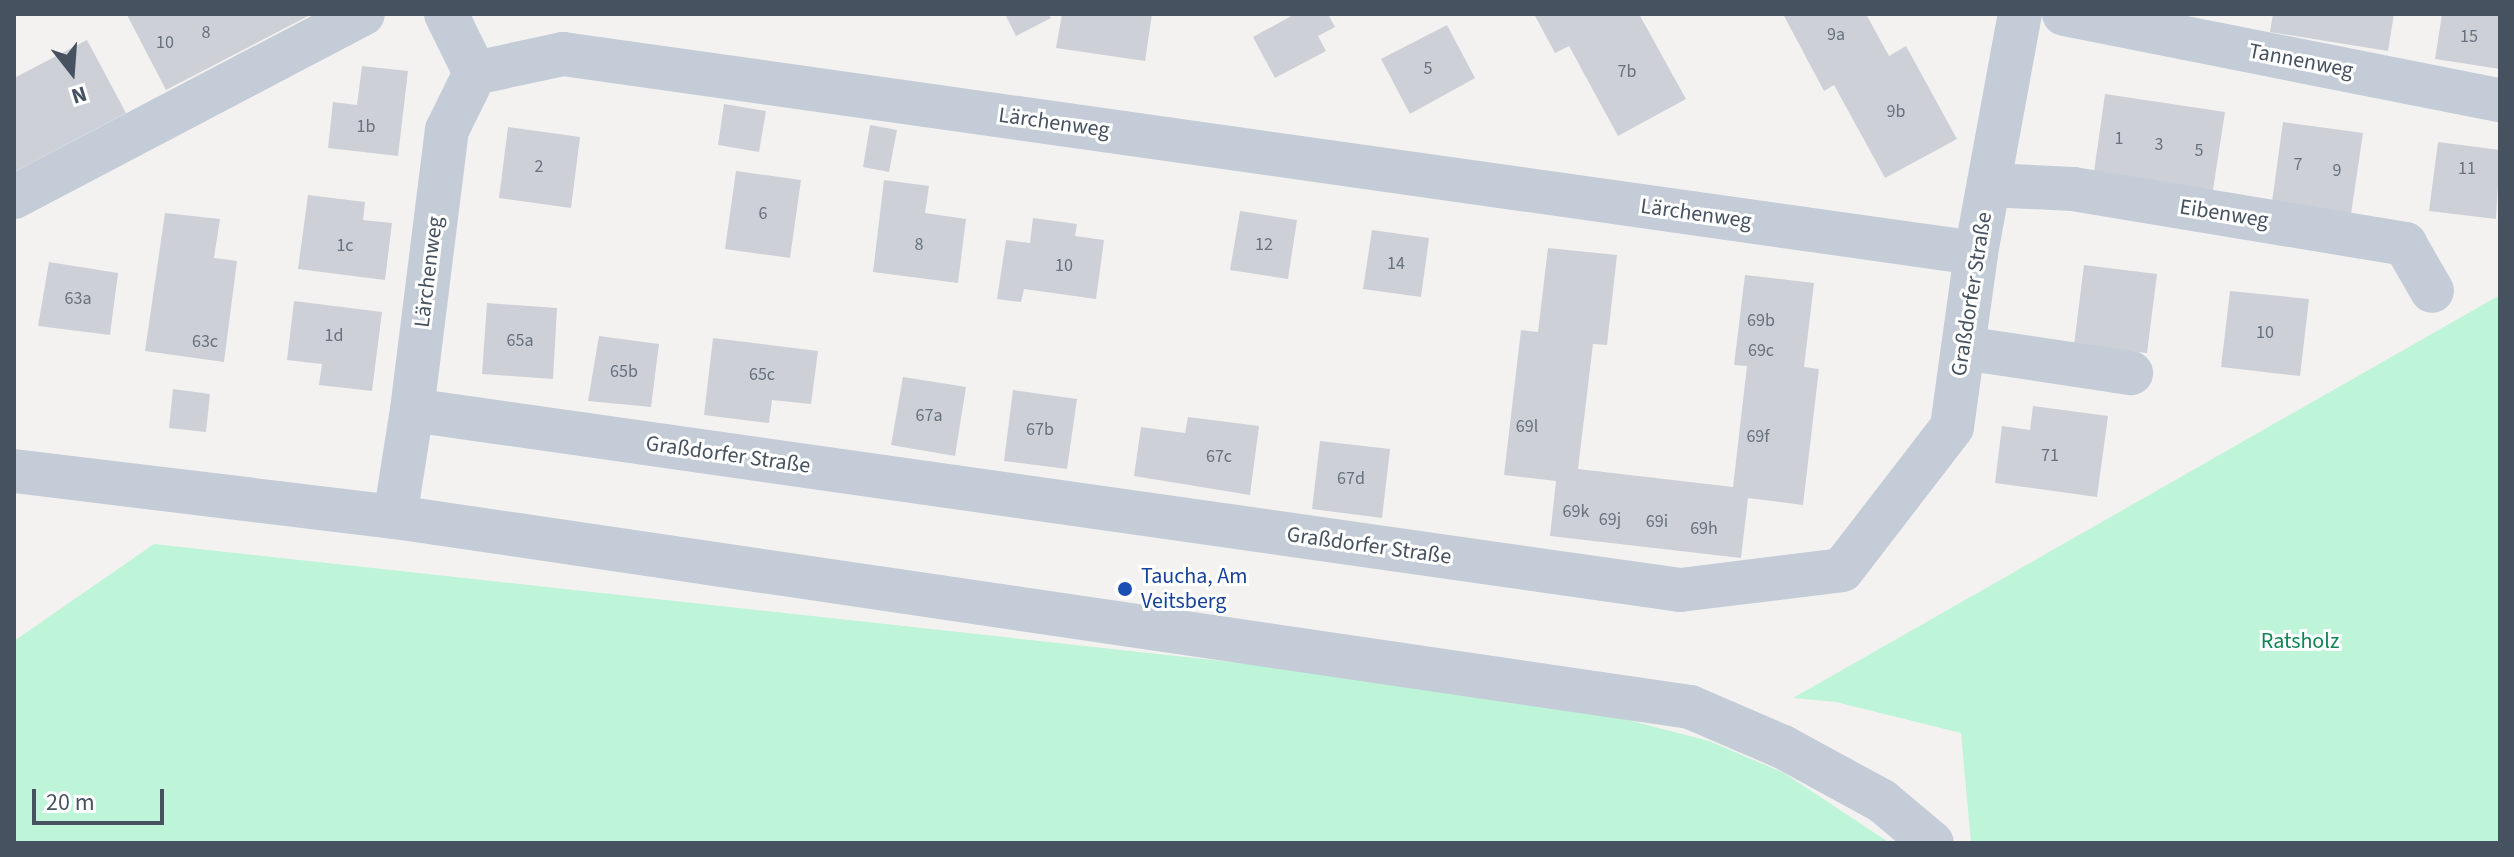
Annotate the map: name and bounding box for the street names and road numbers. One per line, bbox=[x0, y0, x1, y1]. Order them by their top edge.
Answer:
street label: Tannenweg bbox=[2247, 38, 2355, 84]
street label: Lärchenweg bbox=[997, 102, 1111, 144]
street label: Lärchenweg bbox=[1639, 193, 1753, 235]
street label: Eibenweg bbox=[2178, 194, 2270, 234]
street label: Graßdorfer Straße bbox=[1946, 210, 1998, 378]
street label: Lärchenweg bbox=[409, 215, 449, 329]
street label: Graßdorfer Straße bbox=[644, 430, 812, 480]
street label: Graßdorfer Straße bbox=[1285, 521, 1453, 571]

